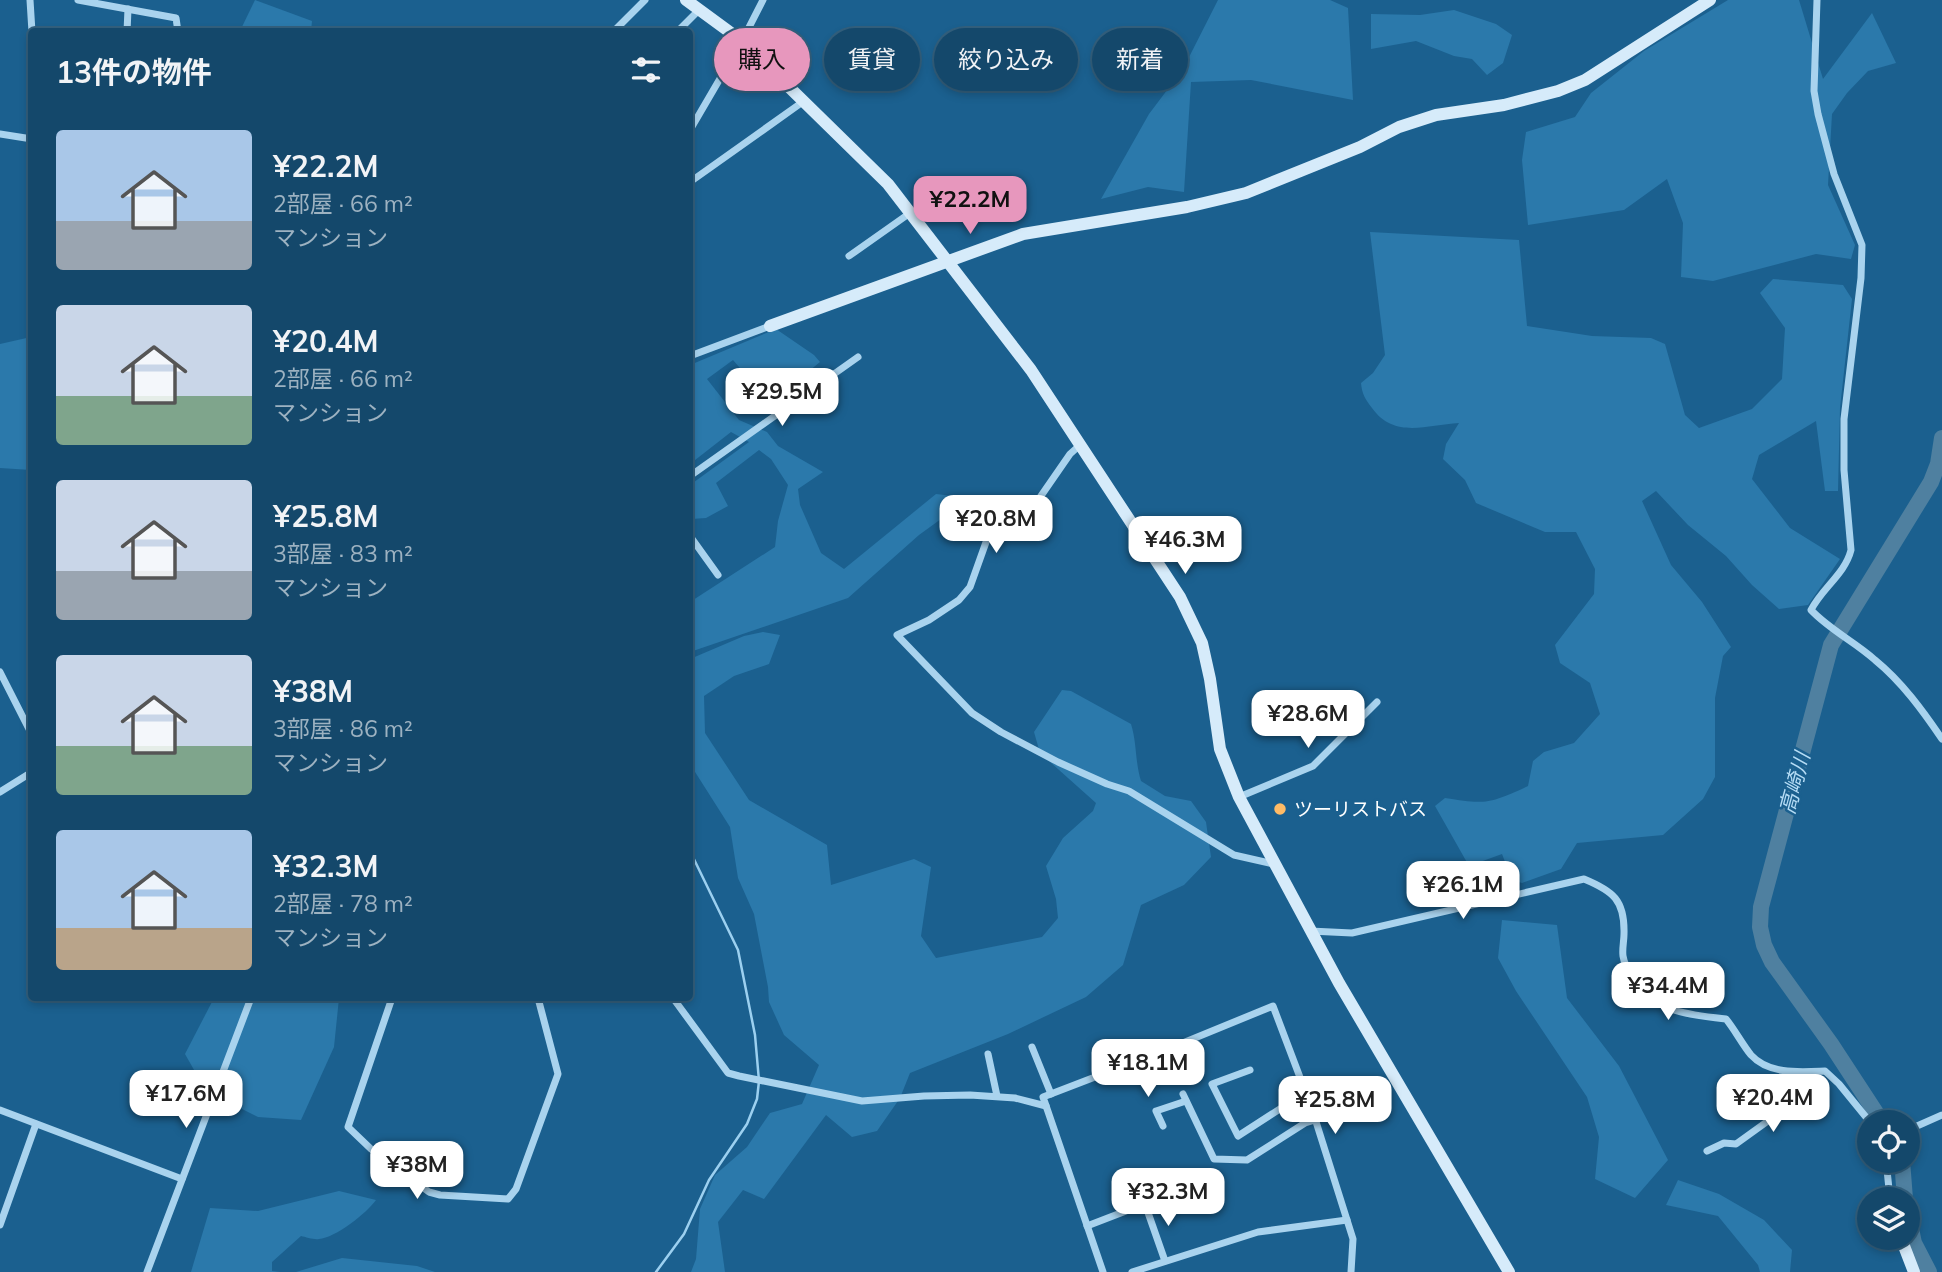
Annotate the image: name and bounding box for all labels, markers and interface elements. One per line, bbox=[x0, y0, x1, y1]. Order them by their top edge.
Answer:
chip: 購入 bbox=[714, 28, 810, 91]
chip: 賃貸 bbox=[824, 28, 920, 91]
chip: 絞り込み bbox=[934, 28, 1078, 91]
chip: 新着 bbox=[1092, 28, 1188, 91]
icon: filters bbox=[627, 51, 665, 89]
text: 13件の物件 bbox=[56, 53, 212, 91]
text: ¥22.2M bbox=[273, 147, 379, 185]
icon: home bbox=[112, 158, 196, 242]
pin: ¥22.2M bbox=[913, 176, 1027, 236]
text: ¥22.2M bbox=[930, 184, 1010, 213]
text: 2部屋 · 66 m² bbox=[273, 189, 413, 218]
text: マンション bbox=[273, 223, 388, 252]
text: ¥20.4M bbox=[273, 322, 379, 360]
icon: home bbox=[112, 333, 196, 417]
text: 2部屋 · 66 m² bbox=[273, 364, 413, 393]
pin: ¥29.5M bbox=[725, 368, 839, 428]
text: ¥29.5M bbox=[742, 376, 822, 405]
text: マンション bbox=[273, 398, 388, 427]
pin: ¥20.8M bbox=[939, 496, 1053, 555]
text: ¥25.8M bbox=[273, 497, 379, 535]
text: ¥20.8M bbox=[956, 503, 1036, 532]
icon: home bbox=[112, 508, 196, 592]
pin: ¥46.3M bbox=[1128, 516, 1242, 576]
text: ¥46.3M bbox=[1145, 524, 1225, 553]
text: 3部屋 · 83 m² bbox=[273, 539, 413, 568]
text: マンション bbox=[273, 573, 388, 602]
text: ¥38M bbox=[273, 672, 353, 710]
icon: home bbox=[112, 683, 196, 767]
pin: ¥28.6M bbox=[1251, 690, 1365, 750]
text: ¥28.6M bbox=[1268, 698, 1348, 727]
text: 3部屋 · 86 m² bbox=[273, 714, 413, 743]
water label: 高崎川 bbox=[1773, 747, 1815, 817]
text: マンション bbox=[273, 748, 388, 777]
place label: ツーリストバス bbox=[1294, 797, 1427, 821]
marker: ツーリストバス bbox=[1272, 801, 1288, 817]
text: ¥32.3M bbox=[273, 847, 379, 885]
icon: home bbox=[112, 858, 196, 942]
pin: ¥26.1M bbox=[1406, 862, 1520, 921]
text: ¥26.1M bbox=[1423, 869, 1503, 898]
text: 2部屋 · 78 m² bbox=[273, 889, 413, 918]
text: マンション bbox=[273, 923, 388, 952]
pin: ¥34.4M bbox=[1611, 962, 1725, 1022]
text: ¥34.4M bbox=[1628, 970, 1708, 999]
pin: ¥18.1M bbox=[1091, 1040, 1205, 1099]
text: ¥18.1M bbox=[1108, 1047, 1188, 1076]
pin: ¥17.6M bbox=[129, 1070, 243, 1130]
pin: ¥20.4M bbox=[1716, 1074, 1830, 1134]
pin: ¥25.8M bbox=[1278, 1076, 1392, 1136]
text: ¥17.6M bbox=[146, 1078, 226, 1107]
text: ¥20.4M bbox=[1733, 1082, 1813, 1111]
text: ¥25.8M bbox=[1295, 1084, 1375, 1113]
map controls bbox=[1857, 1110, 1920, 1250]
button: locate bbox=[1857, 1110, 1920, 1173]
pin: ¥38M bbox=[376, 1142, 458, 1201]
text: ¥38M bbox=[386, 1149, 448, 1178]
pin: ¥32.3M bbox=[1111, 1168, 1225, 1228]
text: ¥32.3M bbox=[1128, 1176, 1208, 1205]
button: layers bbox=[1857, 1187, 1920, 1250]

